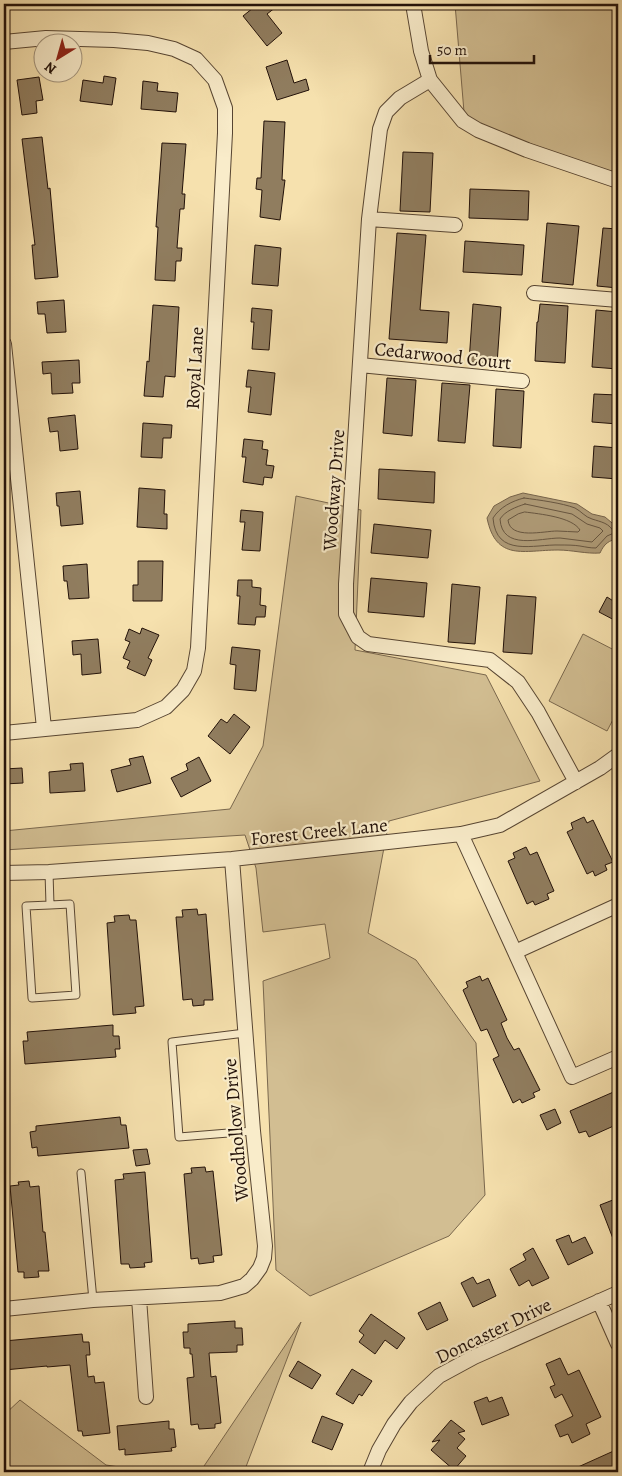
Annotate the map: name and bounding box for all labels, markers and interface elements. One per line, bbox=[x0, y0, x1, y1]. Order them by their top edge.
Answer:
north arrow bbox=[32, 32, 82, 82]
scale bar bbox=[430, 32, 533, 64]
text: 50 m bbox=[437, 40, 467, 60]
text: N bbox=[41, 57, 60, 79]
street label: Royal Lane bbox=[180, 326, 210, 410]
street label: Cedarwood Court bbox=[373, 336, 513, 376]
street label: Woodway Drive bbox=[317, 428, 351, 553]
street label: Forest Creek Lane bbox=[249, 812, 389, 852]
street label: Woodhollow Drive bbox=[217, 1057, 255, 1203]
street label: Doncaster Drive bbox=[431, 1292, 556, 1370]

